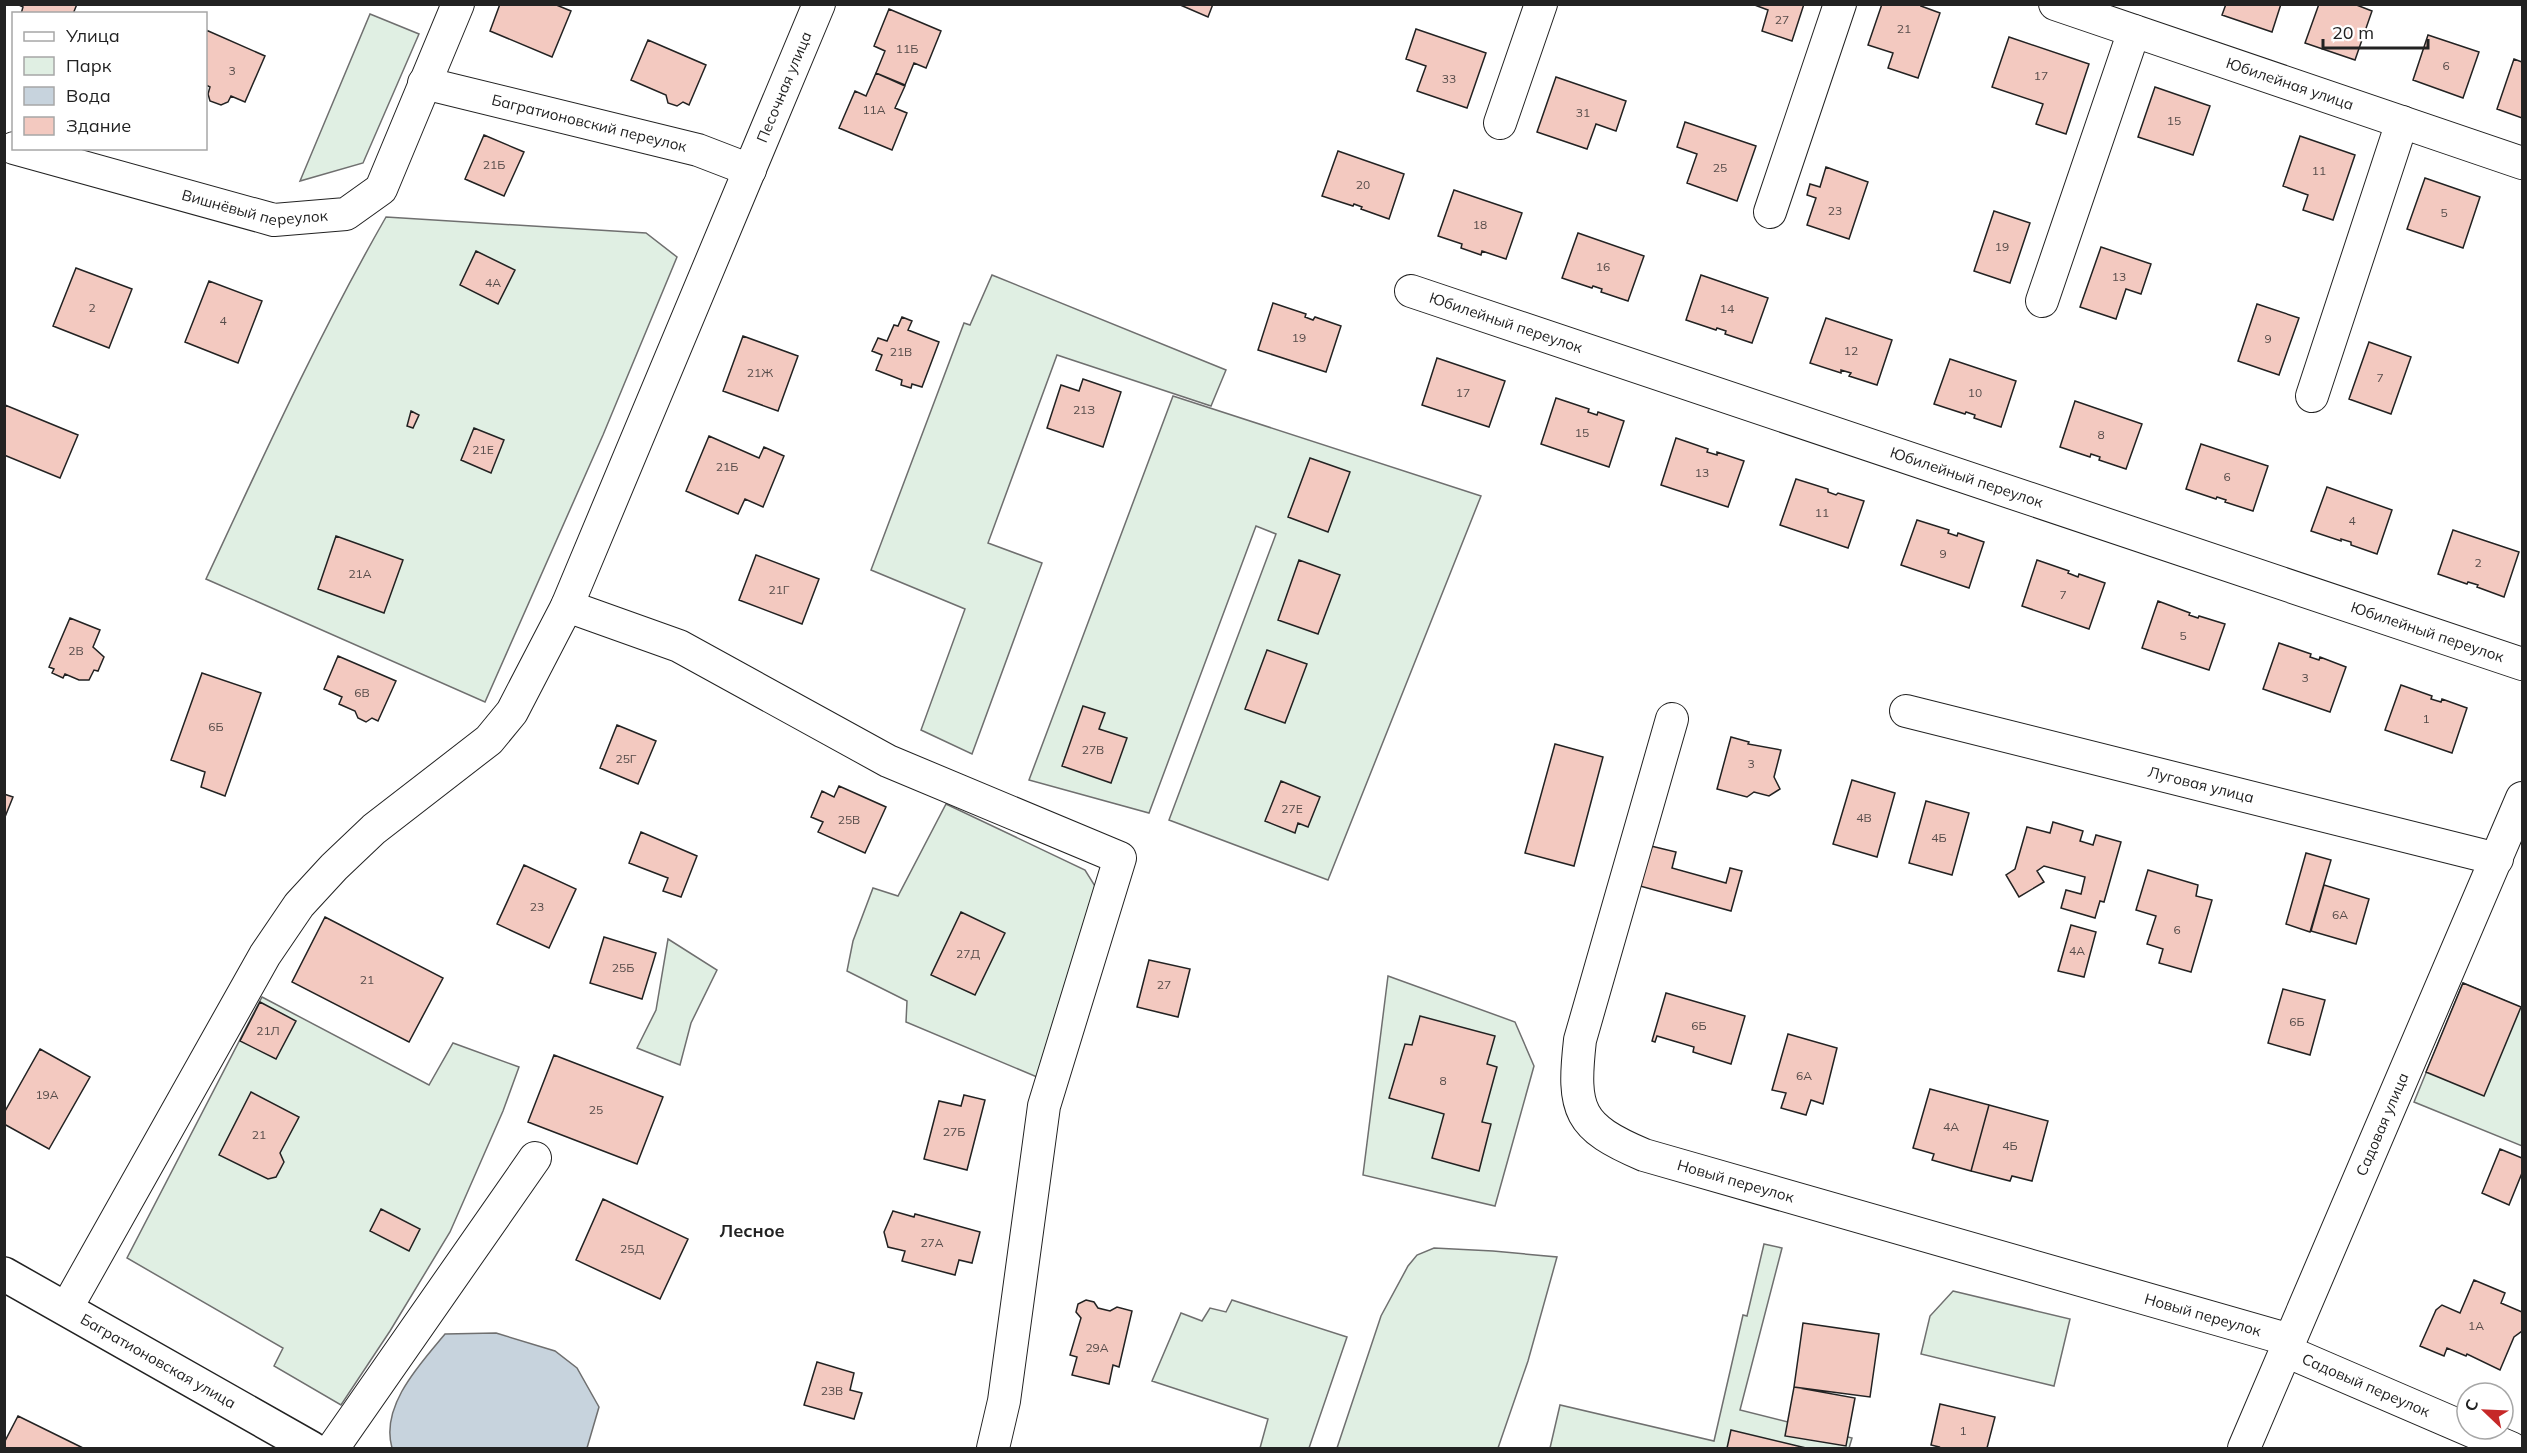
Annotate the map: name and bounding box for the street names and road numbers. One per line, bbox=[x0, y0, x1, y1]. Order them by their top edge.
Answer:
street label: Песочная улица bbox=[752, 29, 815, 145]
street label: Юбилейная улица bbox=[2224, 53, 2356, 114]
street label: Багратионовский переулок bbox=[490, 90, 690, 156]
street label: Вишнёвый переулок bbox=[180, 185, 329, 229]
street label: Юбилейный переулок bbox=[1427, 288, 1586, 357]
street label: Юбилейный переулок bbox=[1888, 443, 2047, 512]
street label: Юбилейный переулок bbox=[2348, 597, 2507, 667]
street label: Луговая улица bbox=[2146, 762, 2256, 807]
street label: Садовая улица bbox=[2351, 1070, 2412, 1179]
street label: Новый переулок bbox=[1675, 1155, 1797, 1207]
street label: Новый переулок bbox=[2142, 1289, 2264, 1341]
street label: Багратионовская улица bbox=[77, 1309, 239, 1412]
street label: Садовый переулок bbox=[2299, 1349, 2434, 1421]

